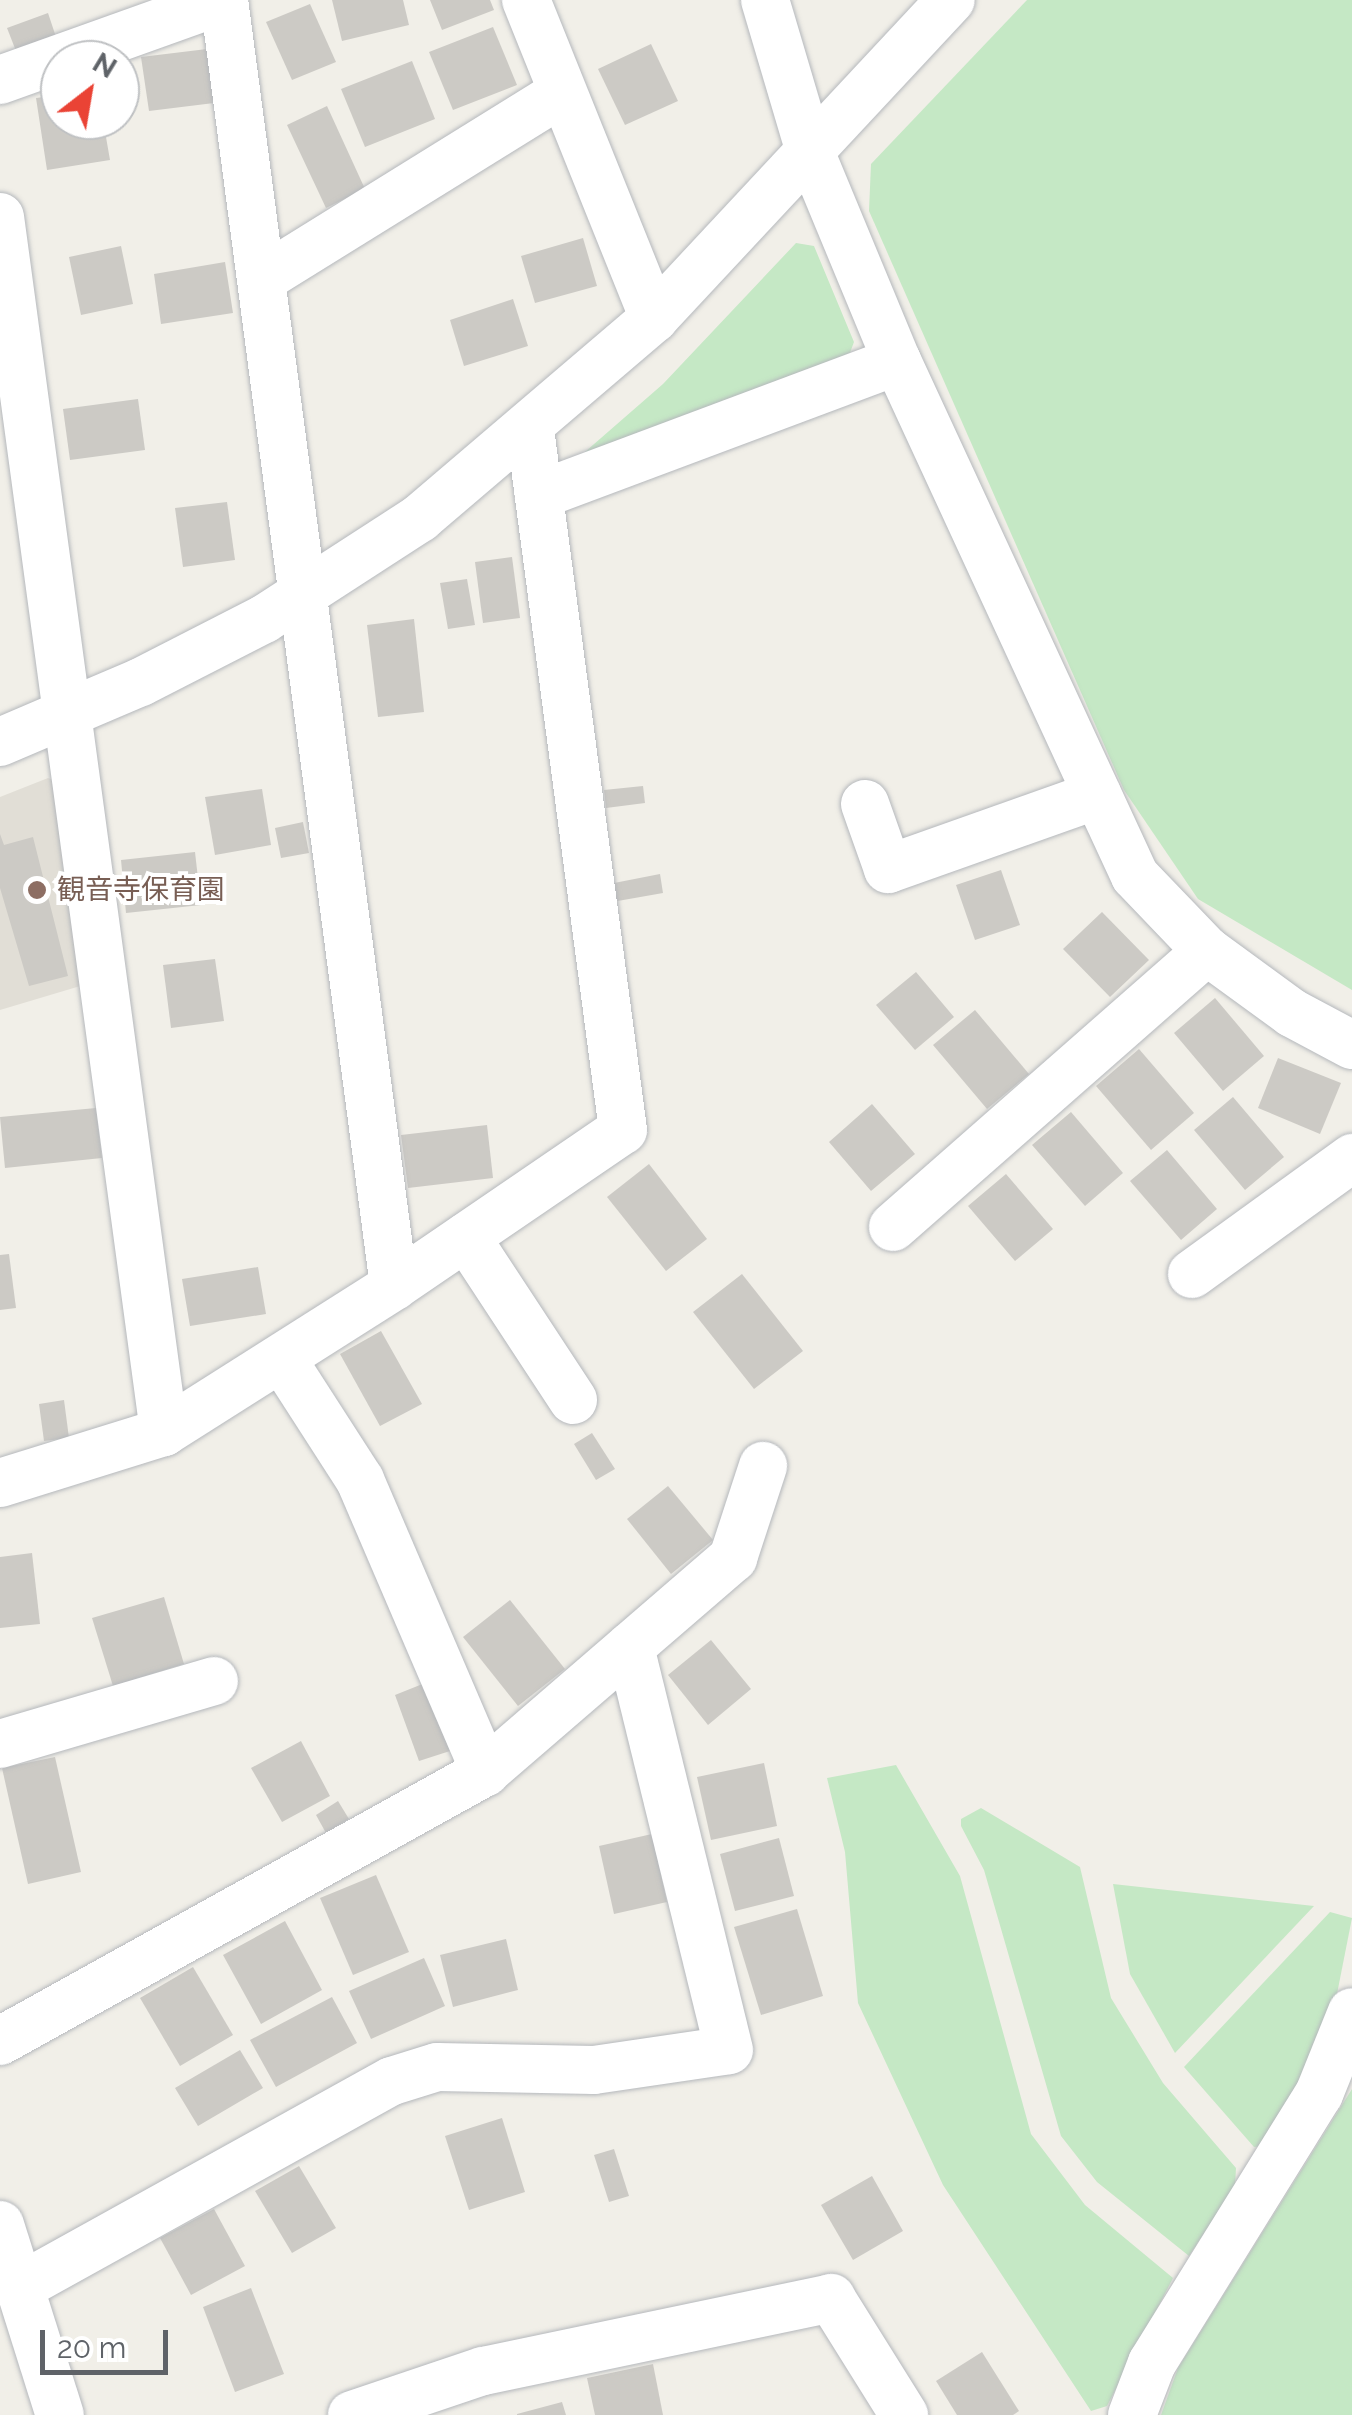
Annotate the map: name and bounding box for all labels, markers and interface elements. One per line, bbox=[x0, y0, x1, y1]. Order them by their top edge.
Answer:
north arrow bbox=[40, 40, 140, 140]
text: N bbox=[87, 46, 122, 85]
place label: 観音寺保育園 bbox=[57, 873, 225, 907]
marker: 観音寺保育園 bbox=[26, 879, 48, 901]
scale bar bbox=[45, 2310, 172, 2372]
text: 20 m bbox=[57, 2330, 126, 2365]

